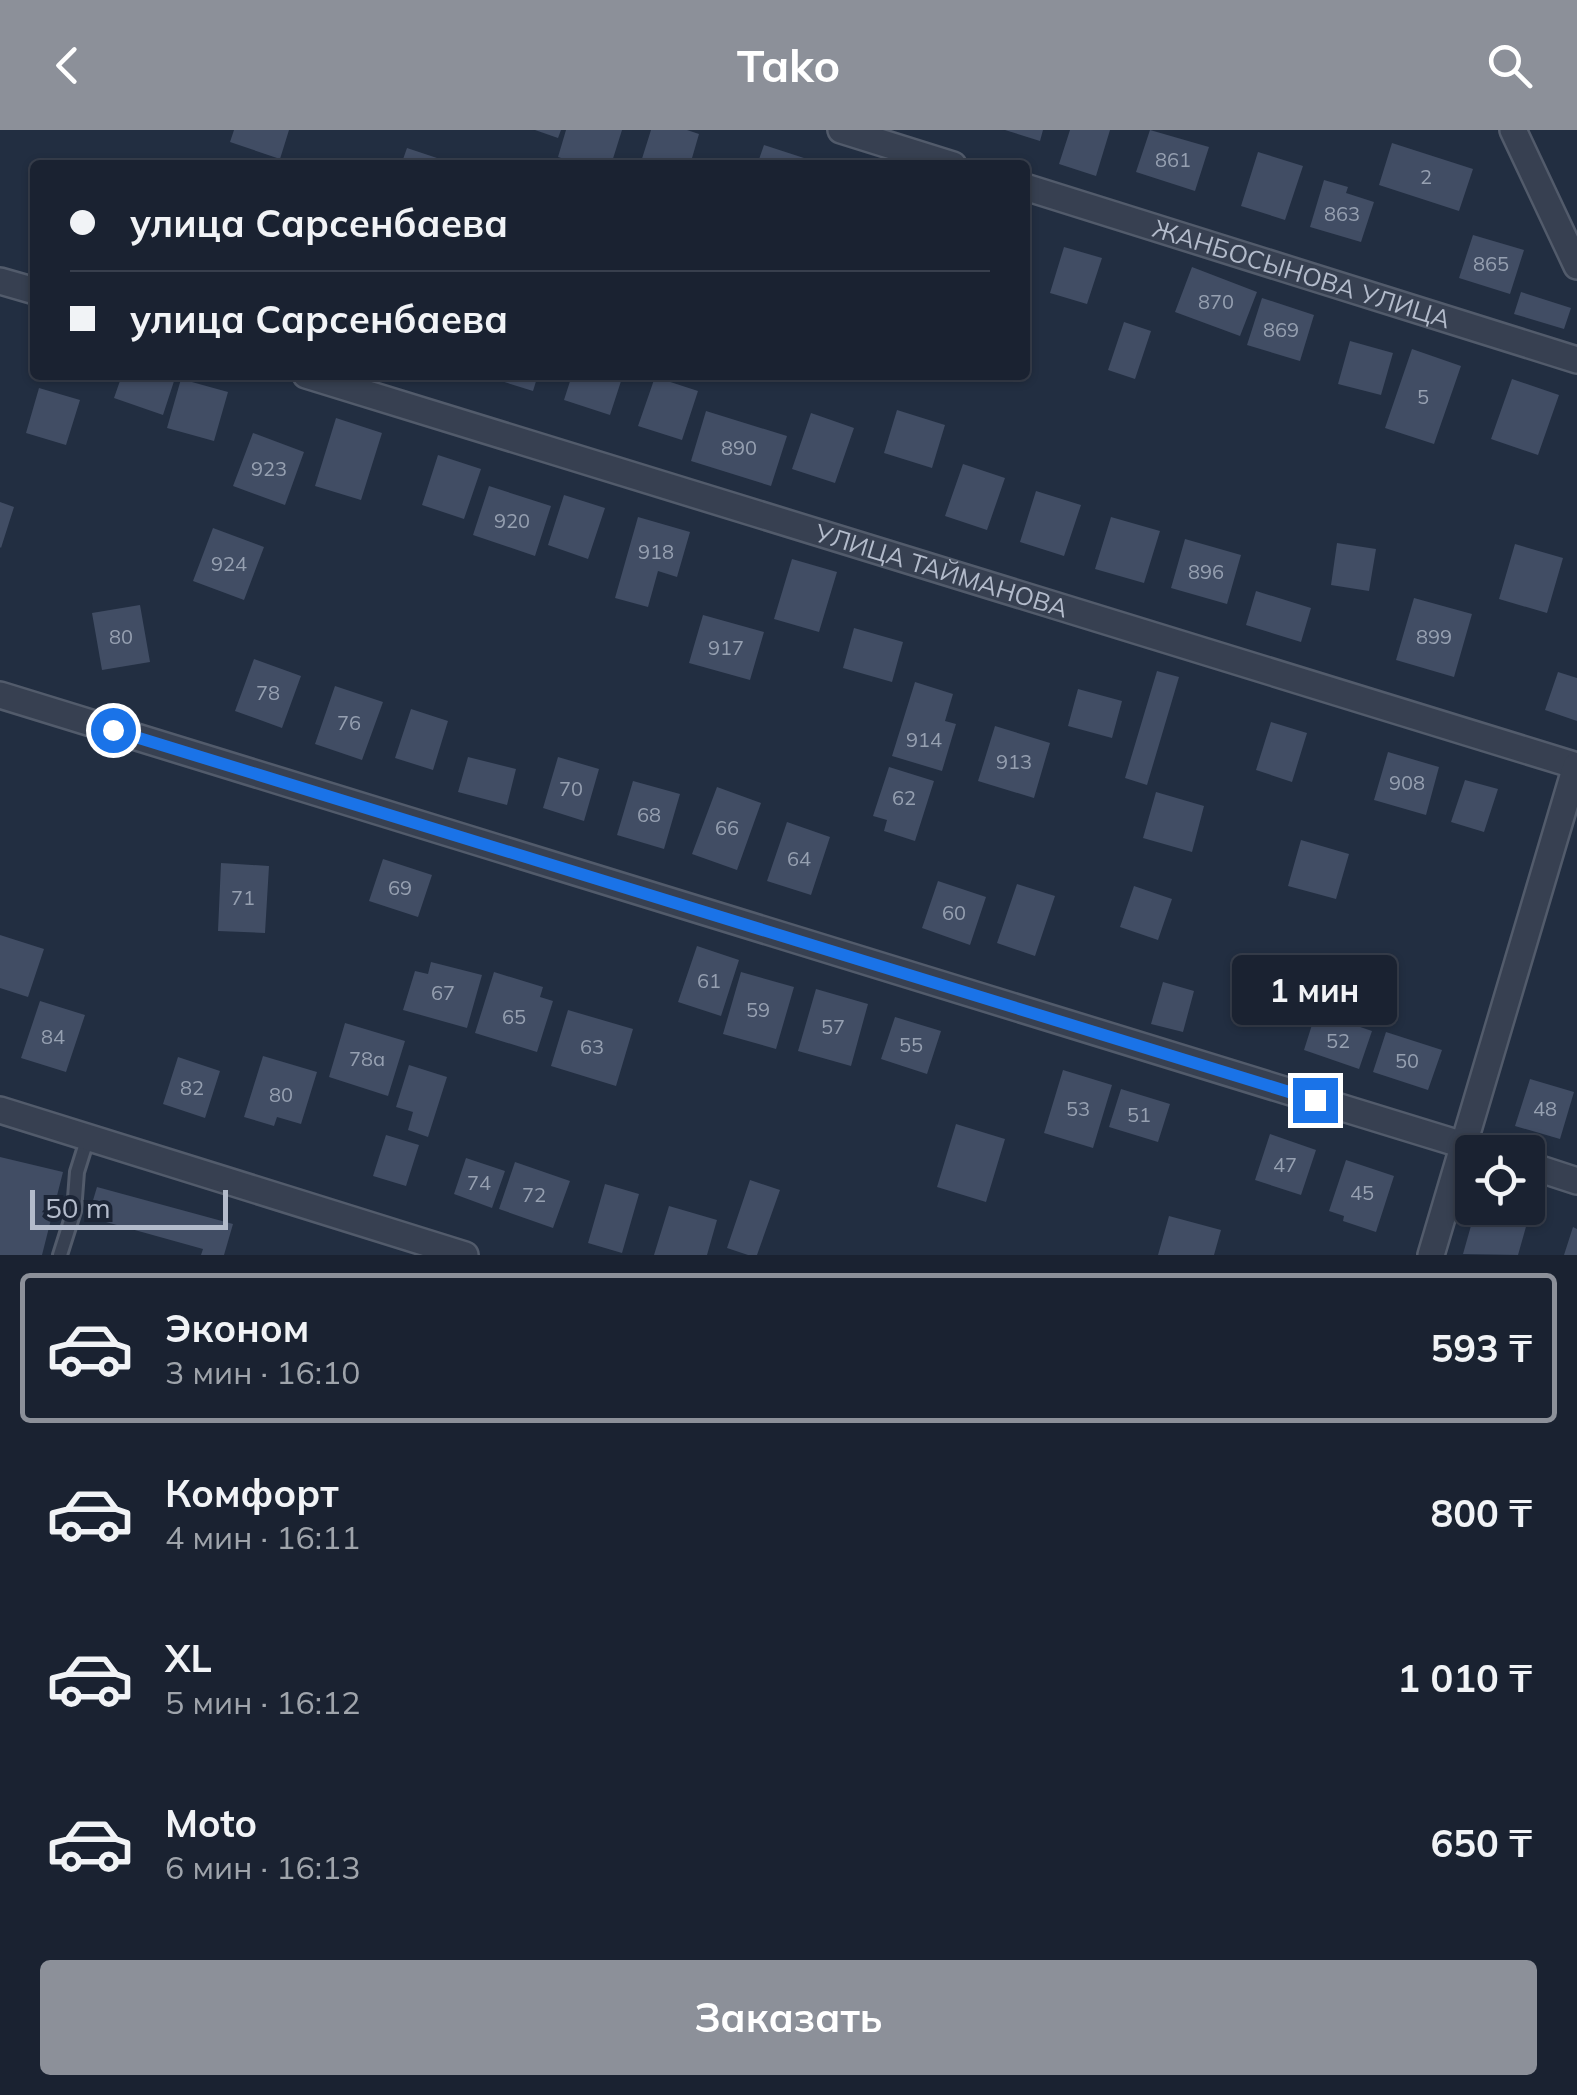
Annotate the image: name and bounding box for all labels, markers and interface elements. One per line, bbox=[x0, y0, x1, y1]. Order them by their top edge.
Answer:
text: Tako bbox=[737, 37, 840, 93]
icon: back bbox=[40, 38, 95, 93]
icon: search bbox=[1482, 38, 1537, 93]
house number: 861 bbox=[1155, 147, 1191, 172]
house number: 2 bbox=[1420, 164, 1432, 189]
text: улица Сарсенбаева bbox=[130, 199, 508, 247]
house number: 863 bbox=[1324, 201, 1360, 226]
street label: ЖАНБОСЫНОВА УЛИЦА bbox=[1149, 212, 1455, 334]
house number: 865 bbox=[1473, 251, 1509, 276]
house number: 870 bbox=[1198, 289, 1234, 314]
text: улица Сарсенбаева bbox=[130, 295, 508, 343]
house number: 869 bbox=[1263, 317, 1299, 342]
house number: 5 bbox=[1417, 384, 1429, 409]
house number: 890 bbox=[721, 435, 757, 460]
house number: 923 bbox=[251, 456, 287, 481]
house number: 920 bbox=[494, 508, 530, 533]
street label: УЛИЦА ТАЙМАНОВА bbox=[811, 516, 1072, 624]
house number: 918 bbox=[638, 539, 674, 564]
house number: 924 bbox=[211, 551, 247, 576]
house number: 896 bbox=[1188, 559, 1224, 584]
house number: 80 bbox=[109, 624, 133, 649]
house number: 899 bbox=[1416, 624, 1452, 649]
house number: 917 bbox=[708, 635, 744, 660]
house number: 78 bbox=[256, 680, 280, 705]
route start bbox=[91, 708, 136, 753]
house number: 76 bbox=[337, 710, 361, 735]
house number: 914 bbox=[906, 727, 942, 752]
house number: 913 bbox=[996, 749, 1032, 774]
house number: 908 bbox=[1389, 770, 1425, 795]
house number: 70 bbox=[559, 776, 583, 801]
house number: 62 bbox=[892, 785, 916, 810]
house number: 68 bbox=[637, 802, 661, 827]
house number: 66 bbox=[715, 815, 739, 840]
house number: 64 bbox=[787, 846, 811, 871]
house number: 69 bbox=[388, 875, 412, 900]
house number: 71 bbox=[231, 885, 255, 910]
house number: 60 bbox=[942, 900, 966, 925]
callout: 1 мин bbox=[1232, 955, 1398, 1025]
house number: 61 bbox=[697, 968, 721, 993]
text: 1 мин bbox=[1270, 970, 1359, 1010]
house number: 67 bbox=[431, 980, 455, 1005]
house number: 59 bbox=[746, 997, 770, 1022]
house number: 65 bbox=[502, 1004, 526, 1029]
house number: 57 bbox=[821, 1014, 845, 1039]
house number: 84 bbox=[41, 1024, 65, 1049]
house number: 52 bbox=[1326, 1028, 1350, 1053]
house number: 55 bbox=[899, 1032, 923, 1057]
house number: 63 bbox=[580, 1034, 604, 1059]
house number: 78а bbox=[349, 1046, 385, 1071]
house number: 50 bbox=[1395, 1048, 1419, 1073]
house number: 82 bbox=[180, 1075, 204, 1100]
route end bbox=[1293, 1078, 1338, 1123]
house number: 80 bbox=[269, 1082, 293, 1107]
house number: 53 bbox=[1066, 1096, 1090, 1121]
house number: 48 bbox=[1533, 1096, 1557, 1121]
house number: 51 bbox=[1127, 1102, 1151, 1127]
map controls bbox=[1455, 1135, 1545, 1225]
button: locate bbox=[1455, 1135, 1545, 1225]
house number: 47 bbox=[1273, 1152, 1297, 1177]
house number: 74 bbox=[467, 1170, 491, 1195]
house number: 45 bbox=[1350, 1180, 1374, 1205]
house number: 72 bbox=[522, 1182, 546, 1207]
scale bar bbox=[30, 1185, 228, 1230]
text: 50 m bbox=[45, 1190, 111, 1225]
icon: car bbox=[45, 1303, 135, 1393]
text: Эконом bbox=[165, 1304, 309, 1352]
text: 593 ₸ bbox=[1430, 1324, 1532, 1372]
text: 3 мин · 16:10 bbox=[165, 1352, 360, 1392]
icon: car bbox=[45, 1468, 135, 1558]
text: Комфорт bbox=[165, 1469, 339, 1517]
text: 800 ₸ bbox=[1430, 1489, 1532, 1537]
text: 4 мин · 16:11 bbox=[165, 1517, 360, 1557]
icon: car bbox=[45, 1633, 135, 1723]
text: XL bbox=[165, 1634, 212, 1682]
text: 1 010 ₸ bbox=[1397, 1654, 1532, 1702]
text: 5 мин · 16:12 bbox=[165, 1682, 360, 1722]
icon: car bbox=[45, 1798, 135, 1888]
text: Moto bbox=[165, 1799, 257, 1847]
text: 650 ₸ bbox=[1430, 1819, 1532, 1867]
text: 6 мин · 16:13 bbox=[165, 1847, 360, 1887]
button: Заказать bbox=[40, 1960, 1537, 2075]

